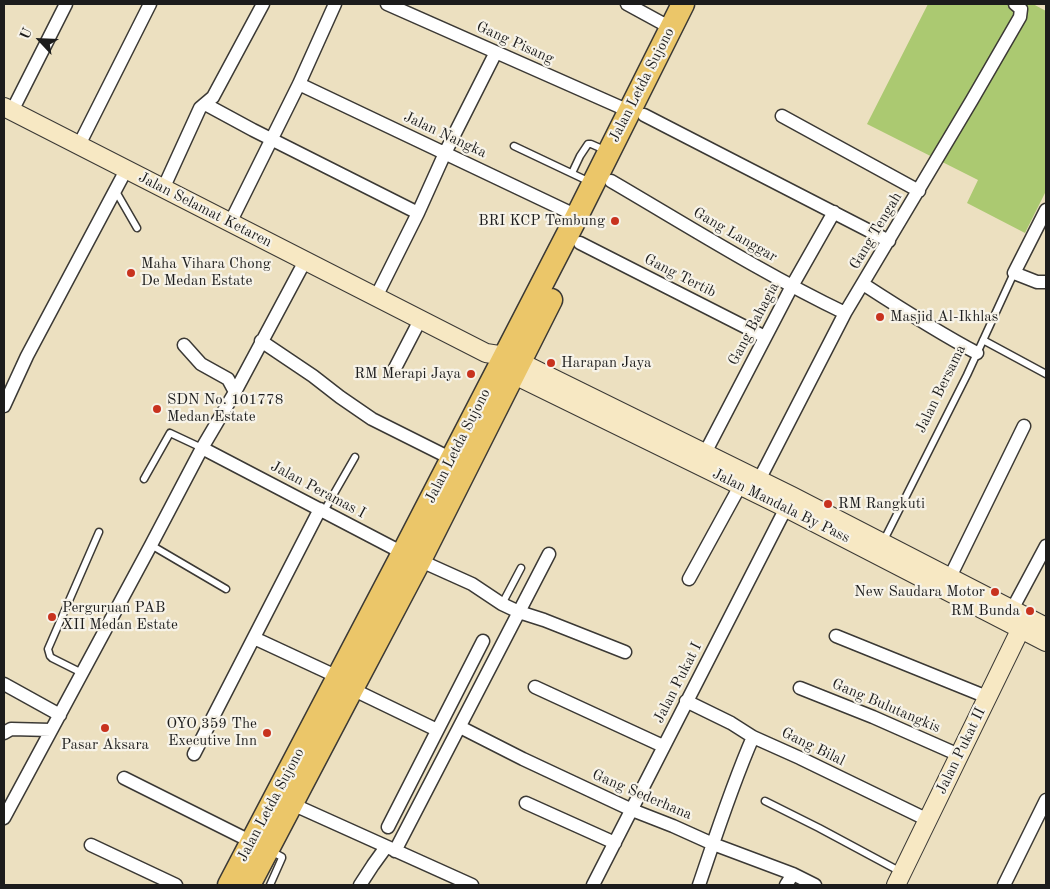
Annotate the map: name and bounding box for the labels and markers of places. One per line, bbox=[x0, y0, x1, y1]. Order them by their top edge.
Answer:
place label: BRI KCP Tembung bbox=[478, 212, 605, 230]
marker: BRI KCP Tembung bbox=[609, 215, 621, 227]
place label: Maha Vihara Chong De Medan Estate bbox=[141, 255, 271, 290]
marker: Maha Vihara Chong De Medan Estate bbox=[125, 267, 137, 279]
place label: Masjid Al-Ikhlas bbox=[890, 308, 998, 326]
marker: Masjid Al-Ikhlas bbox=[874, 311, 886, 323]
place label: Harapan Jaya bbox=[561, 354, 651, 372]
marker: Harapan Jaya bbox=[545, 357, 557, 369]
place label: RM Merapi Jaya bbox=[354, 365, 461, 383]
marker: RM Merapi Jaya bbox=[465, 368, 477, 380]
place label: SDN No. 101778 Medan Estate bbox=[167, 391, 283, 426]
marker: SDN No. 101778 Medan Estate bbox=[151, 403, 163, 415]
place label: RM Rangkuti bbox=[838, 495, 925, 513]
marker: RM Rangkuti bbox=[822, 498, 834, 510]
place label: New Saudara Motor bbox=[854, 583, 985, 601]
marker: New Saudara Motor bbox=[989, 586, 1001, 598]
place label: Perguruan PAB XII Medan Estate bbox=[62, 599, 178, 634]
place label: RM Bunda bbox=[951, 602, 1020, 620]
marker: RM Bunda bbox=[1024, 605, 1036, 617]
marker: Perguruan PAB XII Medan Estate bbox=[46, 611, 58, 623]
place label: OYO 359 The Executive Inn bbox=[166, 715, 257, 750]
marker: Pasar Aksara bbox=[99, 722, 111, 734]
marker: OYO 359 The Executive Inn bbox=[261, 727, 273, 739]
place label: Pasar Aksara bbox=[61, 736, 149, 754]

